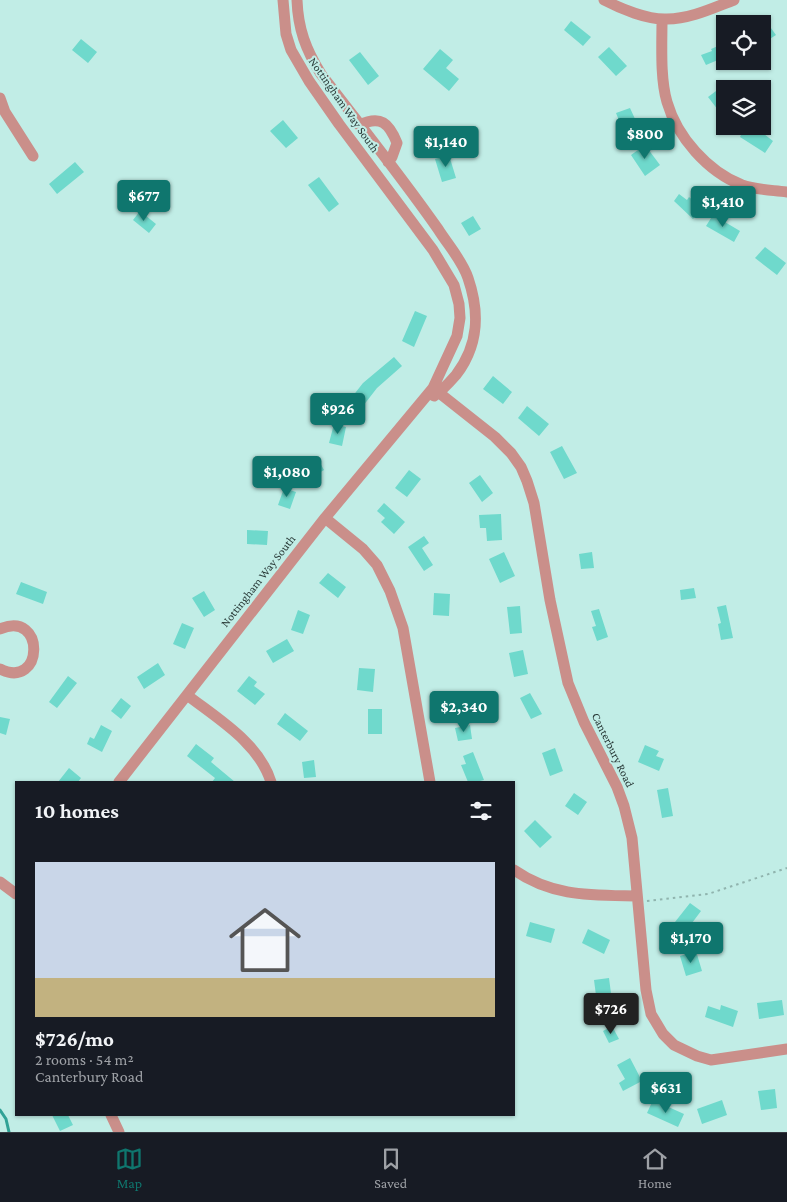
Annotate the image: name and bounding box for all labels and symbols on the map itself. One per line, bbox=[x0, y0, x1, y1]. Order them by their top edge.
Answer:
street label: Nottingham Way South bbox=[306, 55, 382, 156]
pin: $800 bbox=[615, 118, 675, 160]
pin: $1,140 bbox=[405, 126, 487, 168]
pin: $677 bbox=[114, 180, 174, 222]
pin: $1,410 bbox=[682, 186, 764, 228]
pin: $926 bbox=[308, 392, 368, 435]
pin: $1,080 bbox=[246, 456, 328, 498]
street label: Nottingham Way South bbox=[218, 532, 299, 630]
pin: $2,340 bbox=[423, 690, 505, 733]
street label: Canterbury Road bbox=[589, 710, 637, 790]
pin: $1,170 bbox=[650, 922, 732, 964]
pin: $726 bbox=[581, 992, 641, 1035]
pin: $631 bbox=[636, 1072, 696, 1114]

